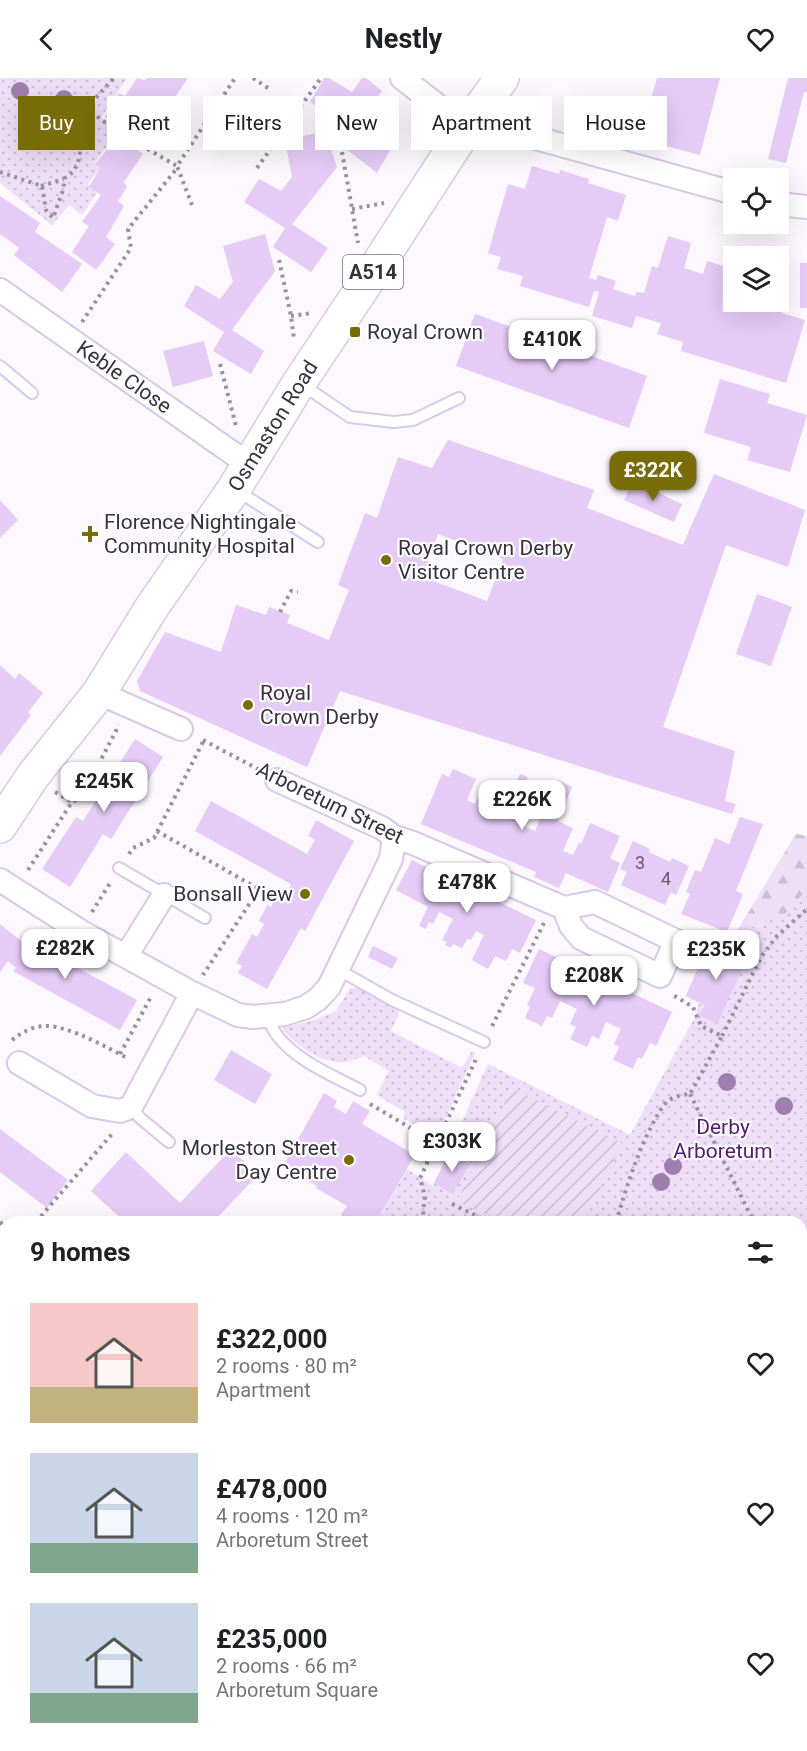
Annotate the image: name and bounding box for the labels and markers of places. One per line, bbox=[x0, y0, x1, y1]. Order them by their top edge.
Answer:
place label: Royal Crown bbox=[367, 320, 483, 344]
pin: £410K bbox=[510, 320, 594, 371]
marker: Royal Crown bbox=[348, 325, 362, 339]
pin: £322K bbox=[611, 451, 695, 502]
place label: Florence Nightingale Community Hospital bbox=[104, 510, 296, 558]
marker: Florence Nightingale Community Hospital bbox=[81, 525, 99, 543]
place label: Royal Crown Derby Visitor Centre bbox=[398, 536, 573, 584]
marker: Royal Crown Derby Visitor Centre bbox=[379, 553, 393, 567]
place label: Royal Crown Derby bbox=[260, 681, 379, 729]
marker: Royal Crown Derby bbox=[241, 698, 255, 712]
pin: £245K bbox=[62, 762, 146, 813]
pin: £226K bbox=[480, 780, 564, 831]
pin: £478K bbox=[425, 863, 509, 914]
place label: Bonsall View bbox=[173, 882, 293, 906]
marker: Bonsall View bbox=[298, 887, 312, 901]
pin: £282K bbox=[23, 929, 107, 980]
pin: £235K bbox=[674, 930, 758, 981]
pin: £208K bbox=[552, 956, 636, 1007]
pin: £303K bbox=[410, 1122, 494, 1173]
place label: Morleston Street Day Centre bbox=[182, 1136, 337, 1184]
marker: Morleston Street Day Centre bbox=[342, 1153, 356, 1167]

